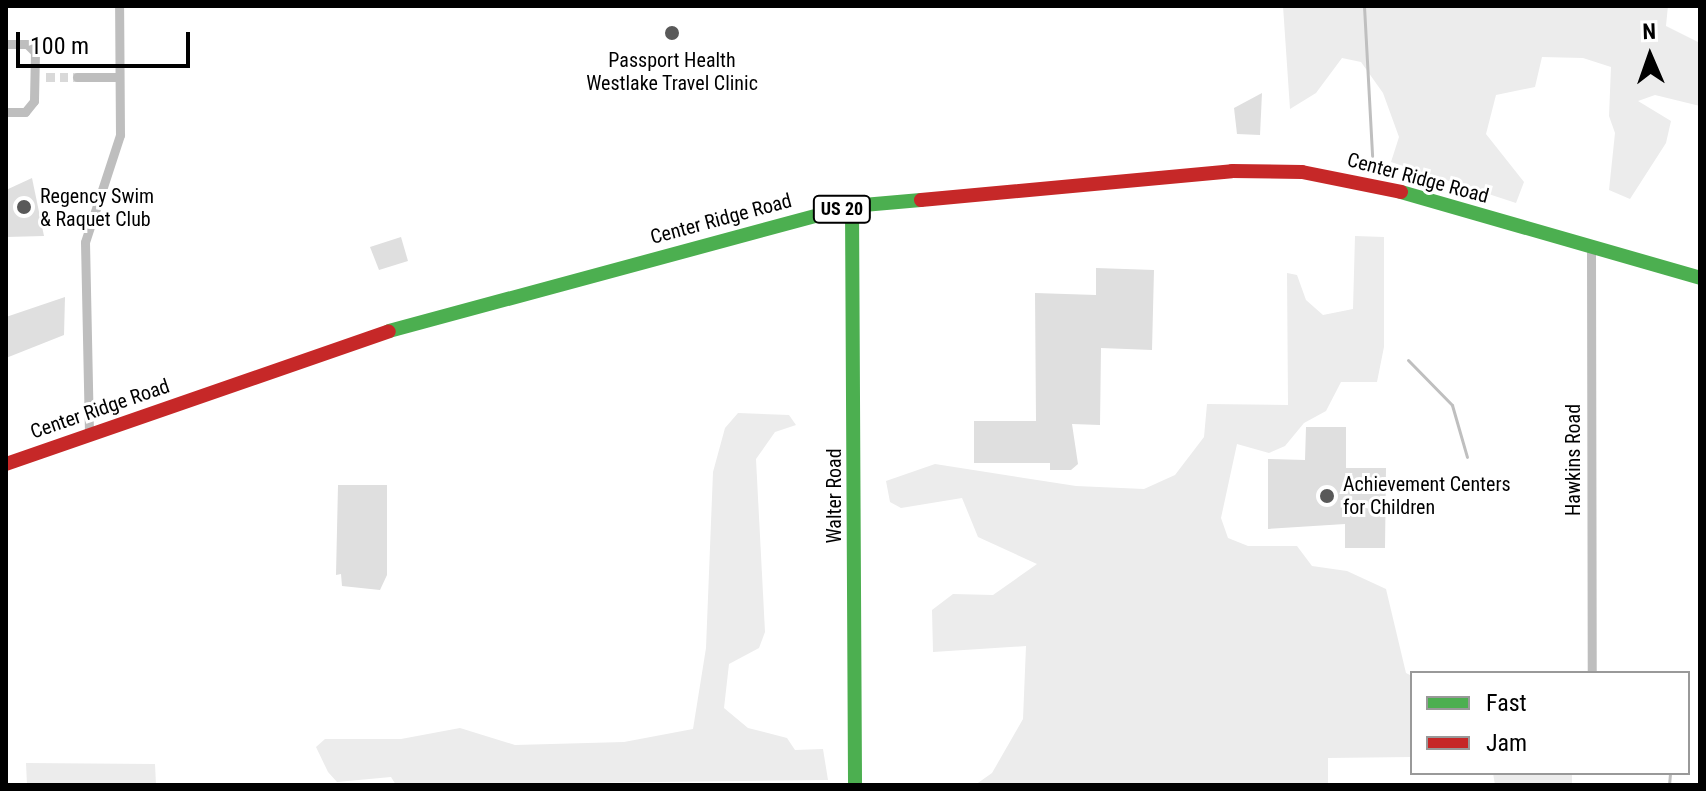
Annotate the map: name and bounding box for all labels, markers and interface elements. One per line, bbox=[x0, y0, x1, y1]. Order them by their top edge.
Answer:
scale bar bbox=[20, 16, 194, 66]
north arrow bbox=[1610, 16, 1690, 96]
text: N bbox=[1642, 19, 1656, 44]
marker: Passport Health Westlake Travel Clinic bbox=[661, 22, 683, 44]
text: 100 m bbox=[30, 32, 89, 60]
place label: Passport Health Westlake Travel Clinic bbox=[586, 48, 758, 95]
street label: Center Ridge Road bbox=[1345, 148, 1491, 208]
place label: Regency Swim & Raquet Club bbox=[40, 184, 154, 231]
street label: Center Ridge Road bbox=[648, 189, 794, 249]
road number: US 20 bbox=[812, 195, 872, 223]
marker: Regency Swim & Raquet Club bbox=[15, 198, 33, 216]
street label: Center Ridge Road bbox=[27, 374, 173, 444]
street label: Hawkins Road bbox=[1561, 404, 1585, 516]
street label: Walter Road bbox=[822, 448, 846, 544]
place label: Achievement Centers for Children bbox=[1343, 472, 1511, 519]
marker: Achievement Centers for Children bbox=[1318, 487, 1336, 505]
legend bbox=[1410, 671, 1690, 775]
text: Fast bbox=[1486, 689, 1527, 717]
text: Jam bbox=[1486, 729, 1527, 757]

